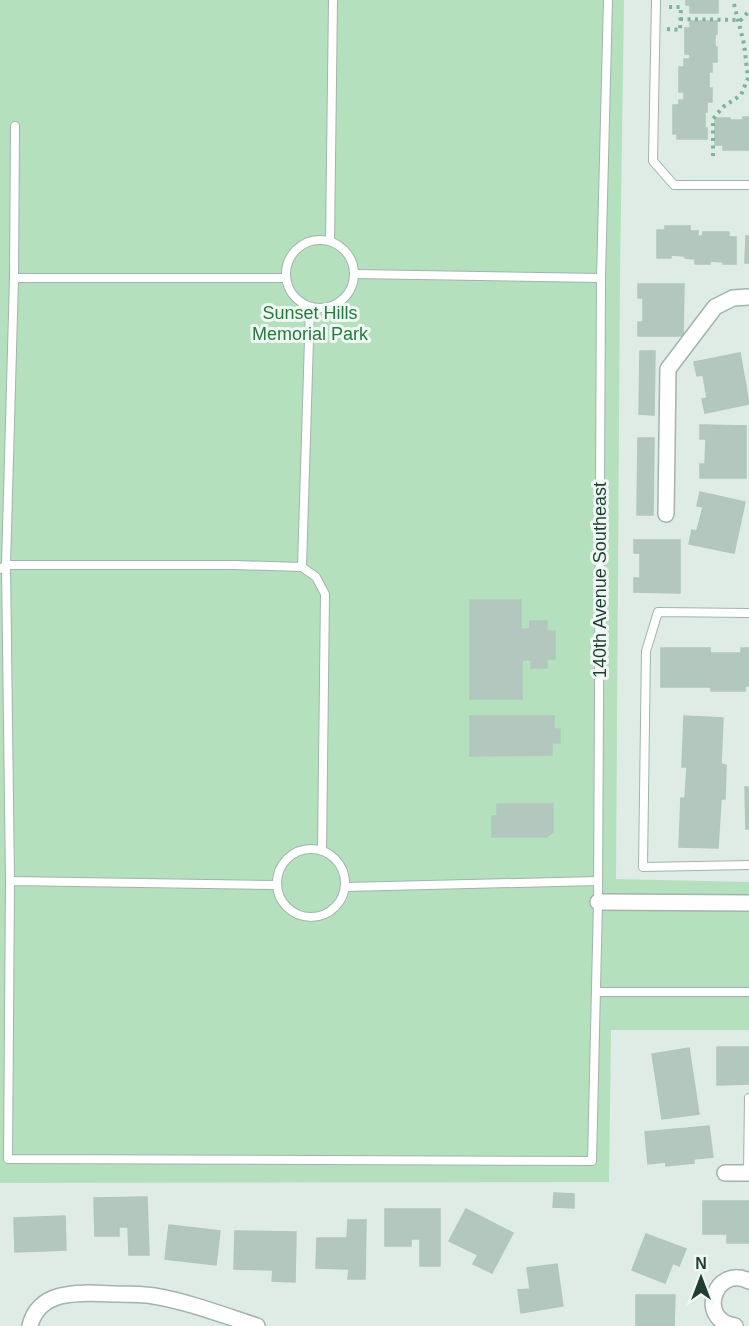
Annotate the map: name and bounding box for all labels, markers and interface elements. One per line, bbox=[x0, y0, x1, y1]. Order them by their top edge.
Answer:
park label: Sunset Hills Memorial Park bbox=[252, 303, 369, 344]
street label: 140th Avenue Southeast bbox=[590, 482, 610, 678]
north arrow bbox=[671, 1248, 731, 1308]
text: N bbox=[695, 1255, 707, 1272]

